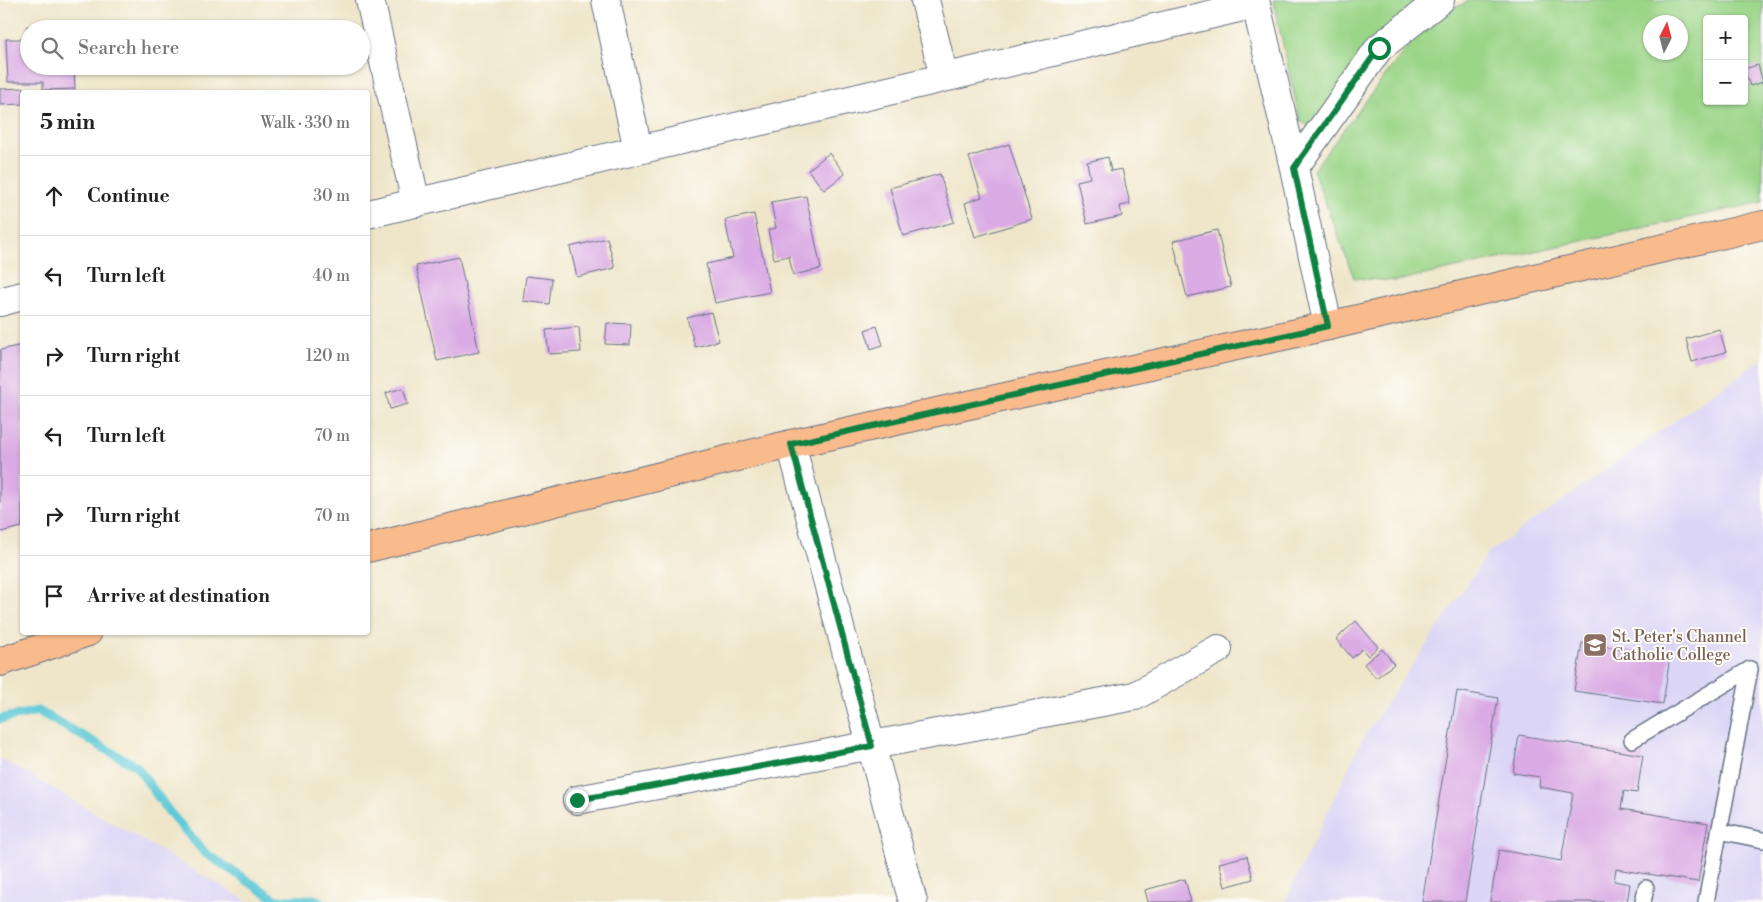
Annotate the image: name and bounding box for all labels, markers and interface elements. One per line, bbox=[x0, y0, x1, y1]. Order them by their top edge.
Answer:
north arrow bbox=[1643, 15, 1688, 60]
map controls bbox=[1703, 15, 1748, 105]
button: + bbox=[1703, 15, 1748, 60]
search box bbox=[20, 20, 370, 75]
icon: search bbox=[38, 34, 66, 62]
text: Search here bbox=[78, 36, 179, 60]
route start bbox=[1368, 37, 1391, 60]
button: − bbox=[1703, 60, 1748, 105]
text: 5 min bbox=[40, 110, 95, 136]
text: Walk · 330 m bbox=[260, 113, 350, 133]
icon: ahead bbox=[40, 182, 68, 210]
text: Continue bbox=[87, 184, 170, 208]
text: 30 m bbox=[313, 186, 350, 206]
icon: left bbox=[40, 262, 68, 290]
text: Turn left bbox=[87, 264, 166, 288]
text: 40 m bbox=[313, 266, 350, 286]
icon: right bbox=[40, 342, 68, 370]
text: Turn right bbox=[87, 344, 180, 368]
text: 120 m bbox=[306, 346, 350, 366]
icon: left bbox=[40, 422, 68, 450]
text: Turn left bbox=[87, 424, 166, 448]
text: 70 m bbox=[314, 426, 350, 446]
icon: right bbox=[40, 502, 68, 530]
text: Turn right bbox=[87, 504, 180, 528]
text: 70 m bbox=[314, 506, 350, 526]
icon: arrive bbox=[40, 582, 68, 610]
text: Arrive at destination bbox=[87, 584, 270, 608]
place label: St. Peter's Channel Catholic College bbox=[1612, 627, 1747, 665]
school or university icon: St. Peter's Channel Catholic College bbox=[1582, 632, 1608, 658]
route end bbox=[566, 789, 589, 812]

